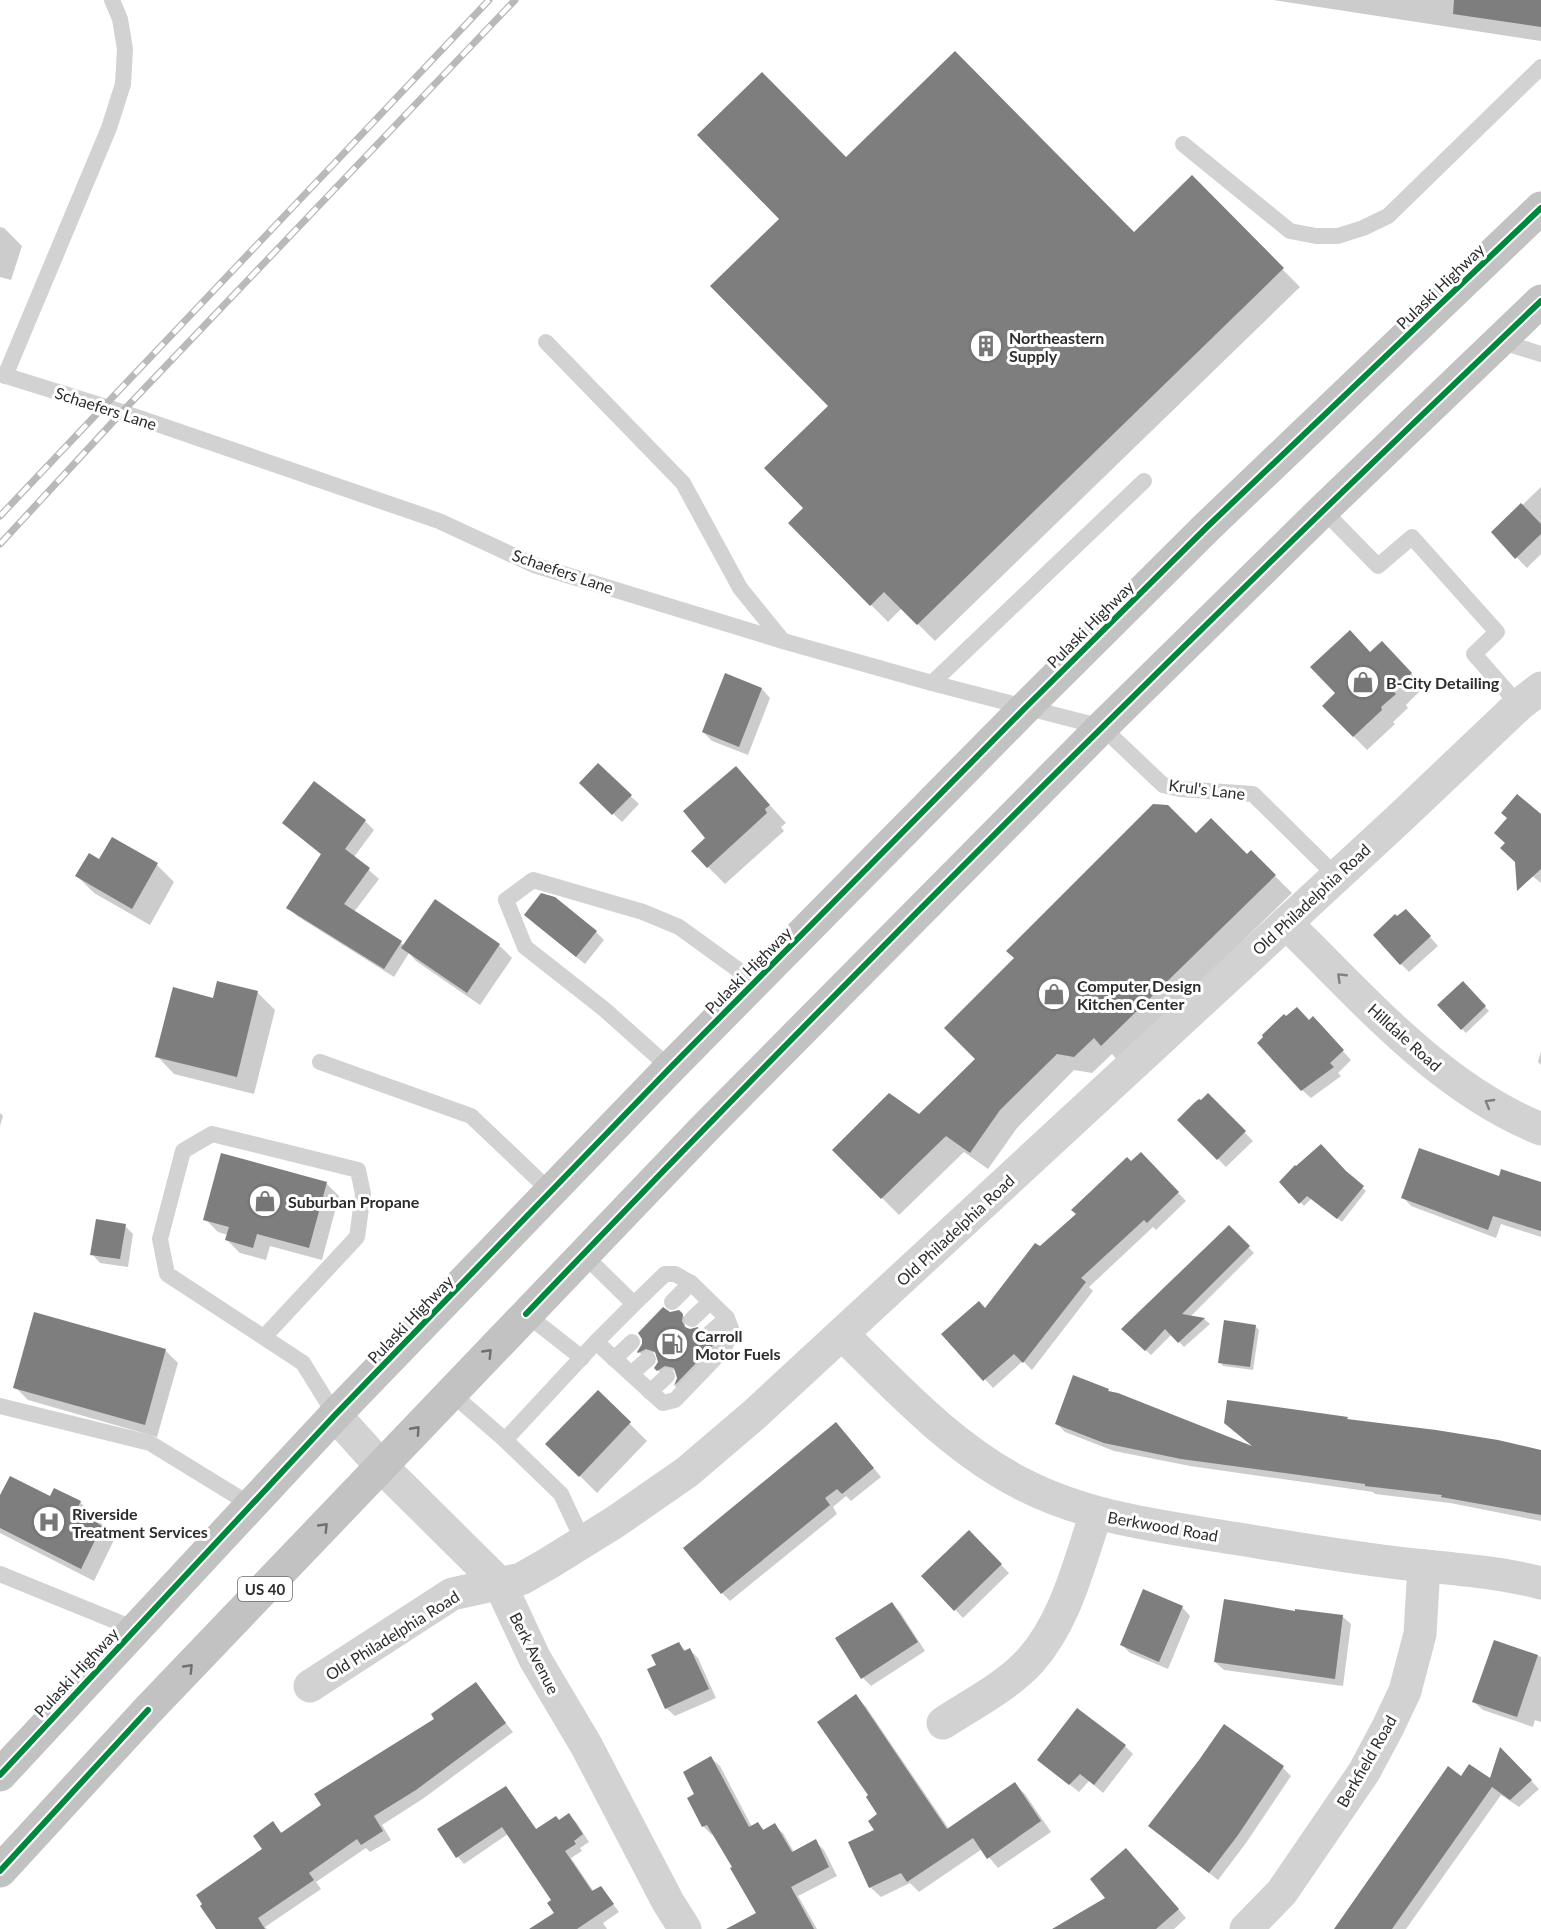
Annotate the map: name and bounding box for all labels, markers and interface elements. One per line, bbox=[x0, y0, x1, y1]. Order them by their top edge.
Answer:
street label: Pulaski Highway bbox=[1392, 239, 1488, 333]
building icon: Northeastern Supply bbox=[968, 328, 1004, 364]
place label: Northeastern Supply bbox=[1009, 328, 1104, 365]
street label: Schaefers Lane bbox=[53, 383, 159, 433]
street label: Schaefers Lane bbox=[510, 545, 616, 597]
street label: Pulaski Highway bbox=[1043, 576, 1138, 671]
shop icon: B-City Detailing bbox=[1345, 664, 1381, 700]
place label: B-City Detailing bbox=[1386, 673, 1500, 692]
street label: Krul's Lane bbox=[1168, 775, 1246, 803]
street label: Old Philadelphia Road bbox=[1248, 840, 1374, 958]
street label: Pulaski Highway bbox=[701, 922, 796, 1017]
one-way arrow bbox=[1337, 973, 1348, 984]
shop icon: Computer Design Kitchen Center bbox=[1036, 976, 1072, 1012]
place label: Computer Design Kitchen Center bbox=[1077, 976, 1201, 1013]
street label: Hilldale Road bbox=[1364, 999, 1446, 1075]
one-way arrow bbox=[1485, 1098, 1495, 1110]
street label: Old Philadelphia Road bbox=[892, 1171, 1018, 1289]
shop icon: Suburban Propane bbox=[247, 1183, 283, 1219]
place label: Suburban Propane bbox=[288, 1192, 420, 1211]
street label: Pulaski Highway bbox=[363, 1271, 457, 1367]
fuel station icon: Carroll Motor Fuels bbox=[654, 1326, 690, 1362]
place label: Carroll Motor Fuels bbox=[695, 1326, 781, 1363]
one-way arrow bbox=[481, 1349, 492, 1360]
one-way arrow bbox=[409, 1426, 420, 1437]
hospital icon: Riverside Treatment Services bbox=[31, 1504, 67, 1540]
place label: Riverside Treatment Services bbox=[72, 1504, 208, 1541]
street label: Berkwood Road bbox=[1106, 1507, 1220, 1545]
one-way arrow bbox=[317, 1524, 328, 1534]
road number: US 40 bbox=[238, 1577, 292, 1601]
street label: Old Philadelphia Road bbox=[322, 1586, 462, 1684]
street label: Berk Avenue bbox=[506, 1609, 564, 1697]
street label: Pulaski Highway bbox=[30, 1623, 123, 1720]
one-way arrow bbox=[181, 1664, 192, 1675]
street label: Berkfield Road bbox=[1332, 1712, 1400, 1810]

